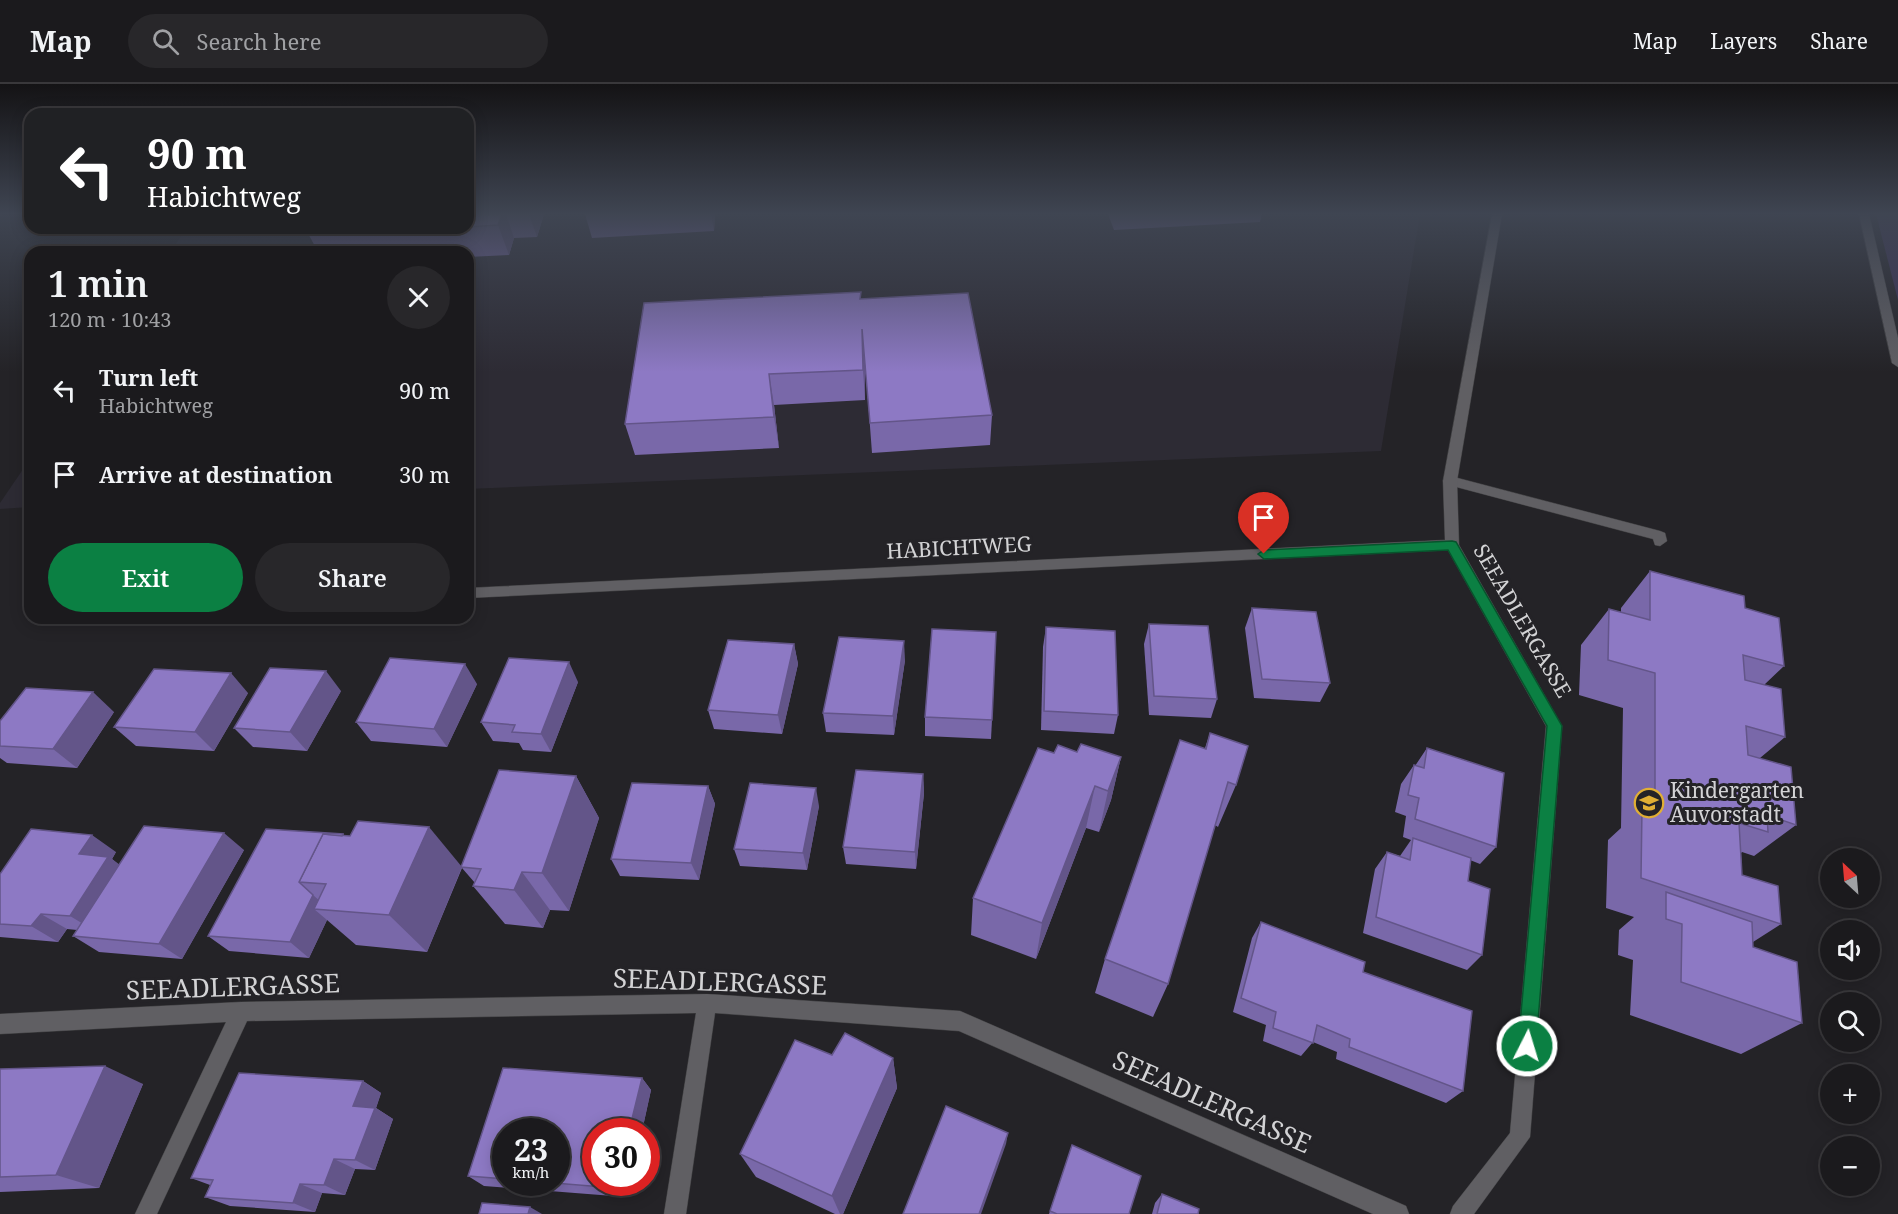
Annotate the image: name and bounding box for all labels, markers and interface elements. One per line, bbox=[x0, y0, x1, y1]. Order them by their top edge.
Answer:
search box bbox=[128, 14, 548, 68]
text: Map bbox=[30, 22, 92, 60]
icon: search bbox=[149, 25, 182, 58]
text: Search here bbox=[197, 26, 321, 56]
text: Map bbox=[1633, 27, 1677, 55]
text: Layers bbox=[1710, 27, 1777, 55]
text: Share bbox=[1810, 27, 1868, 55]
text: 90 m bbox=[147, 124, 247, 181]
icon: left bbox=[48, 132, 126, 210]
text: Habichtweg bbox=[147, 178, 301, 215]
text: 1 min bbox=[48, 259, 149, 308]
button: close bbox=[387, 266, 450, 329]
text: 120 m · 10:43 bbox=[48, 306, 171, 333]
text: Turn left bbox=[99, 362, 198, 392]
icon: left bbox=[48, 374, 81, 407]
text: 90 m bbox=[399, 375, 450, 405]
text: Habichtweg bbox=[99, 392, 213, 419]
icon: arrive bbox=[48, 458, 81, 491]
text: Arrive at destination bbox=[99, 459, 333, 489]
text: 30 m bbox=[399, 459, 450, 489]
pin bbox=[1238, 492, 1289, 554]
icon: arrive bbox=[1247, 501, 1280, 534]
street label: HABICHTWEG bbox=[886, 529, 1032, 565]
street label: SEEADLERGASSE bbox=[1468, 539, 1578, 702]
button: Exit bbox=[48, 543, 243, 612]
button: Share bbox=[255, 543, 450, 612]
place label: Kindergarten Auvorstadt bbox=[1670, 776, 1804, 828]
school or university icon: Kindergarten Auvorstadt bbox=[1633, 787, 1665, 819]
north arrow bbox=[1820, 848, 1880, 908]
map controls bbox=[1820, 848, 1880, 1196]
button: sound bbox=[1820, 920, 1880, 980]
street label: SEEADLERGASSE bbox=[612, 959, 828, 1003]
street label: SEEADLERGASSE bbox=[125, 964, 341, 1008]
button: search bbox=[1820, 992, 1880, 1052]
position arrow bbox=[1495, 1014, 1559, 1078]
street label: SEEADLERGASSE bbox=[1107, 1041, 1318, 1161]
button: + bbox=[1820, 1064, 1880, 1124]
speed limit sign: 30 bbox=[582, 1118, 660, 1196]
text: 23 bbox=[514, 1129, 548, 1170]
button: − bbox=[1820, 1136, 1880, 1196]
text: km/h bbox=[513, 1162, 549, 1182]

